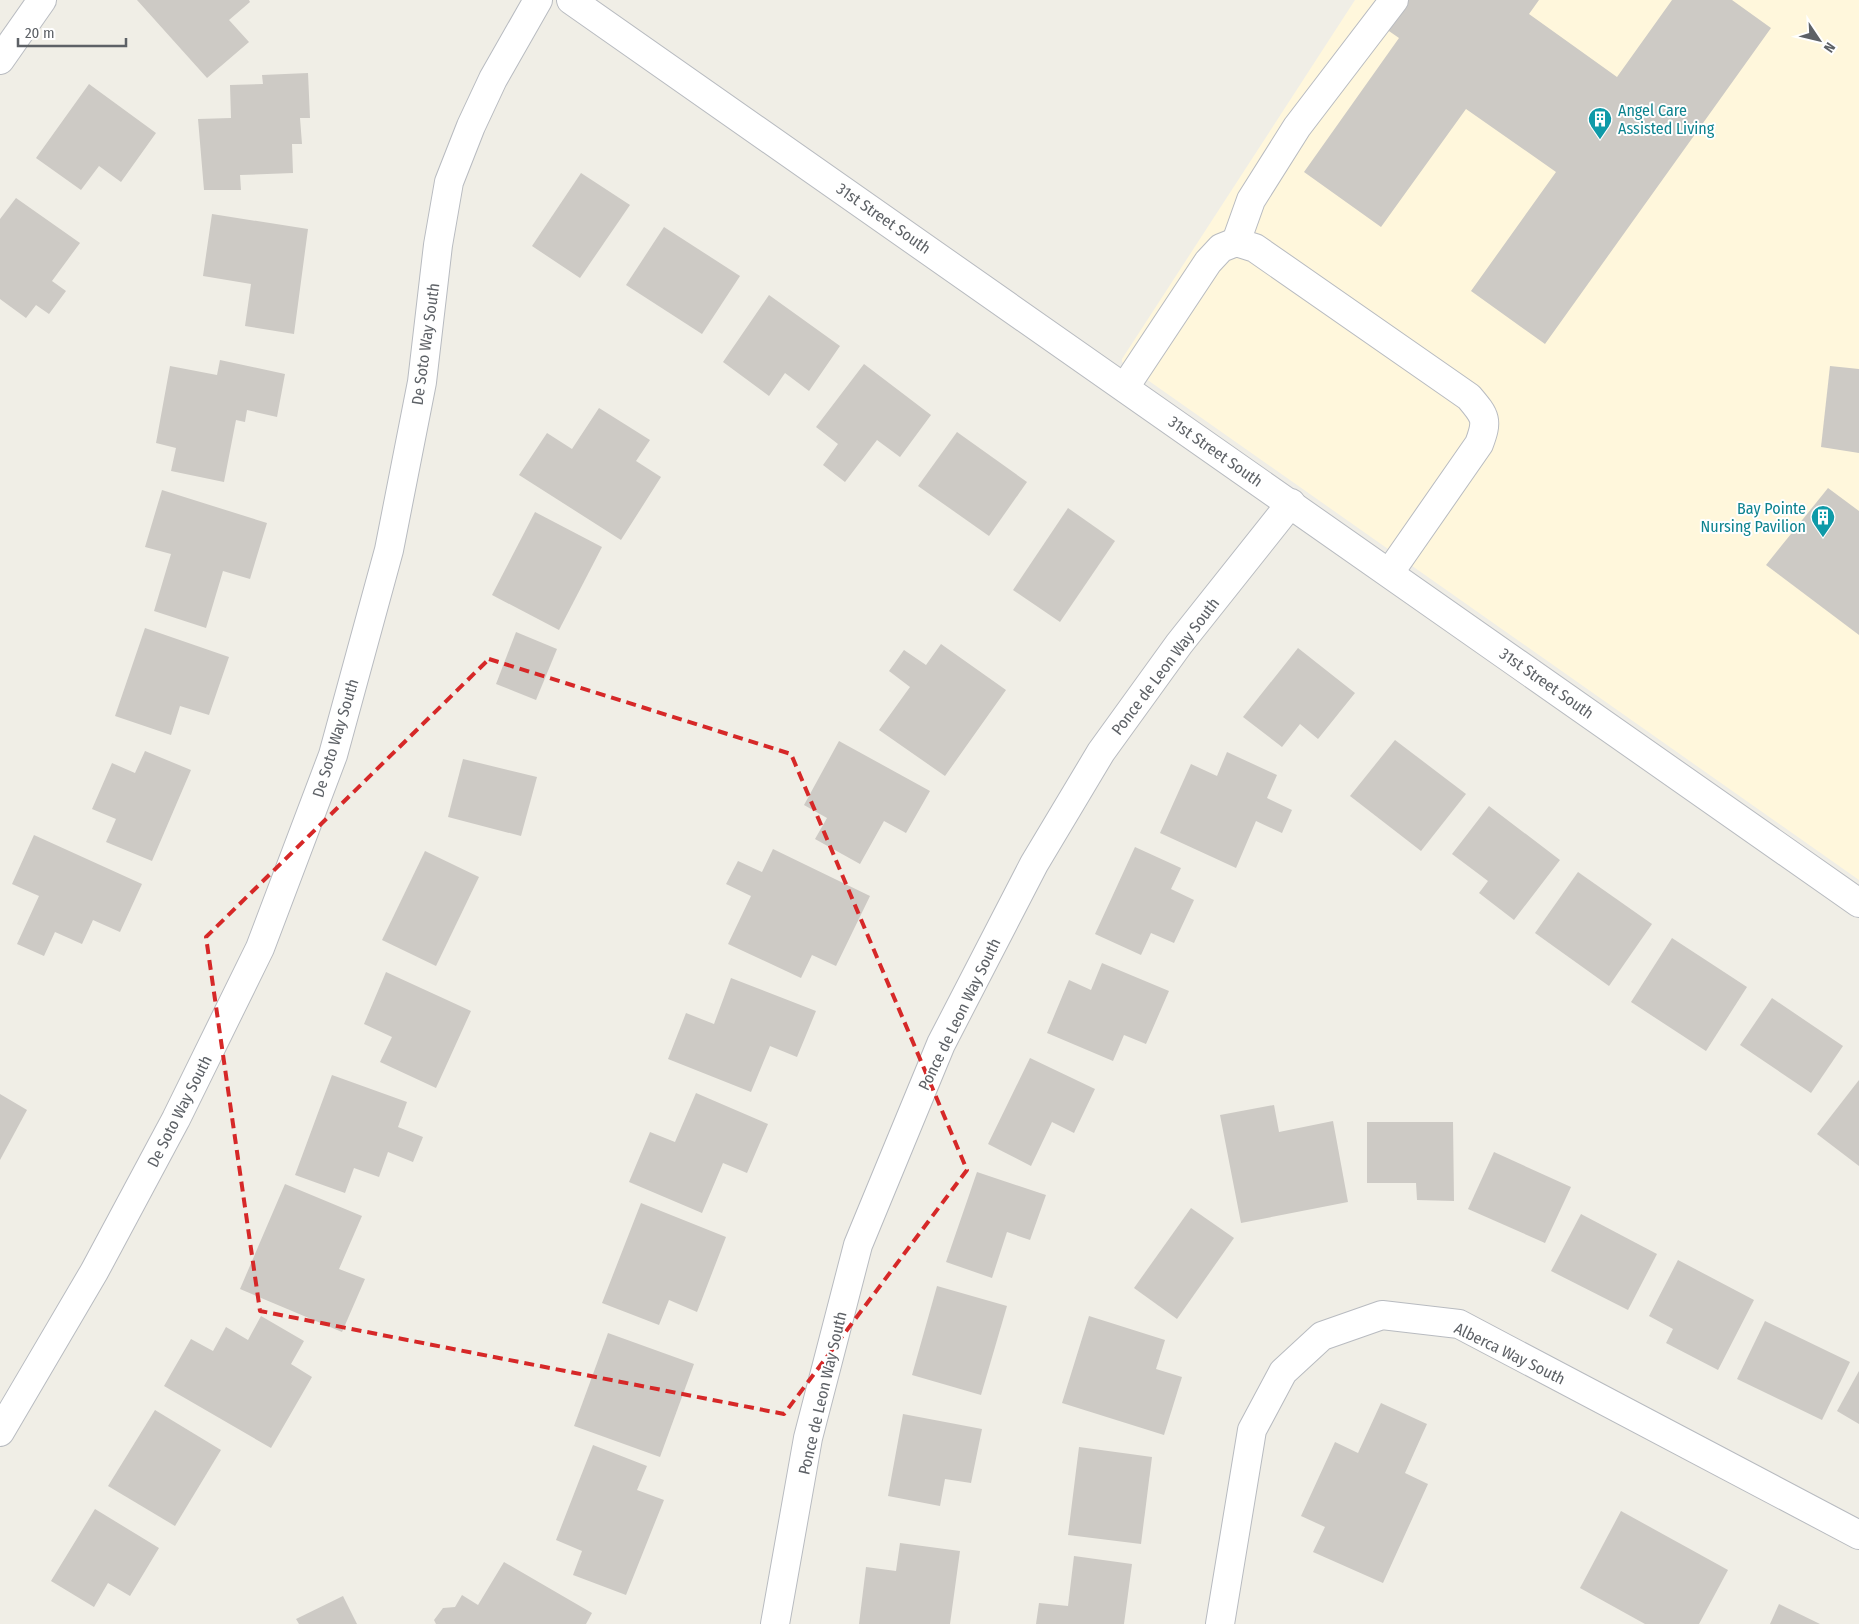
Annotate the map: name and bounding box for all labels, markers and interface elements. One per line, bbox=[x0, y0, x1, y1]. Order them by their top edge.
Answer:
scale bar bbox=[18, 15, 125, 47]
north arrow bbox=[1794, 15, 1844, 65]
text: 20 m bbox=[25, 24, 55, 42]
text: N bbox=[1820, 39, 1839, 55]
place label: Angel Care Assisted Living bbox=[1618, 101, 1715, 138]
building icon: Angel Care Assisted Living bbox=[1587, 106, 1613, 140]
street label: 31st Street South bbox=[833, 179, 934, 258]
street label: De Soto Way South bbox=[408, 282, 443, 406]
street label: 31st Street South bbox=[1165, 412, 1266, 491]
place label: Bay Pointe Nursing Pavilion bbox=[1701, 499, 1806, 536]
building icon: Bay Pointe Nursing Pavilion bbox=[1810, 504, 1836, 538]
street label: Ponce de Leon Way South bbox=[1108, 594, 1223, 739]
street label: 31st Street South bbox=[1496, 644, 1597, 723]
street label: De Soto Way South bbox=[308, 677, 363, 800]
street label: Ponce de Leon Way South bbox=[914, 935, 1005, 1093]
street label: De Soto Way South bbox=[143, 1052, 216, 1170]
street label: Ponce de Leon Way South bbox=[794, 1310, 851, 1477]
street label: Alberca Way South bbox=[1451, 1318, 1568, 1388]

